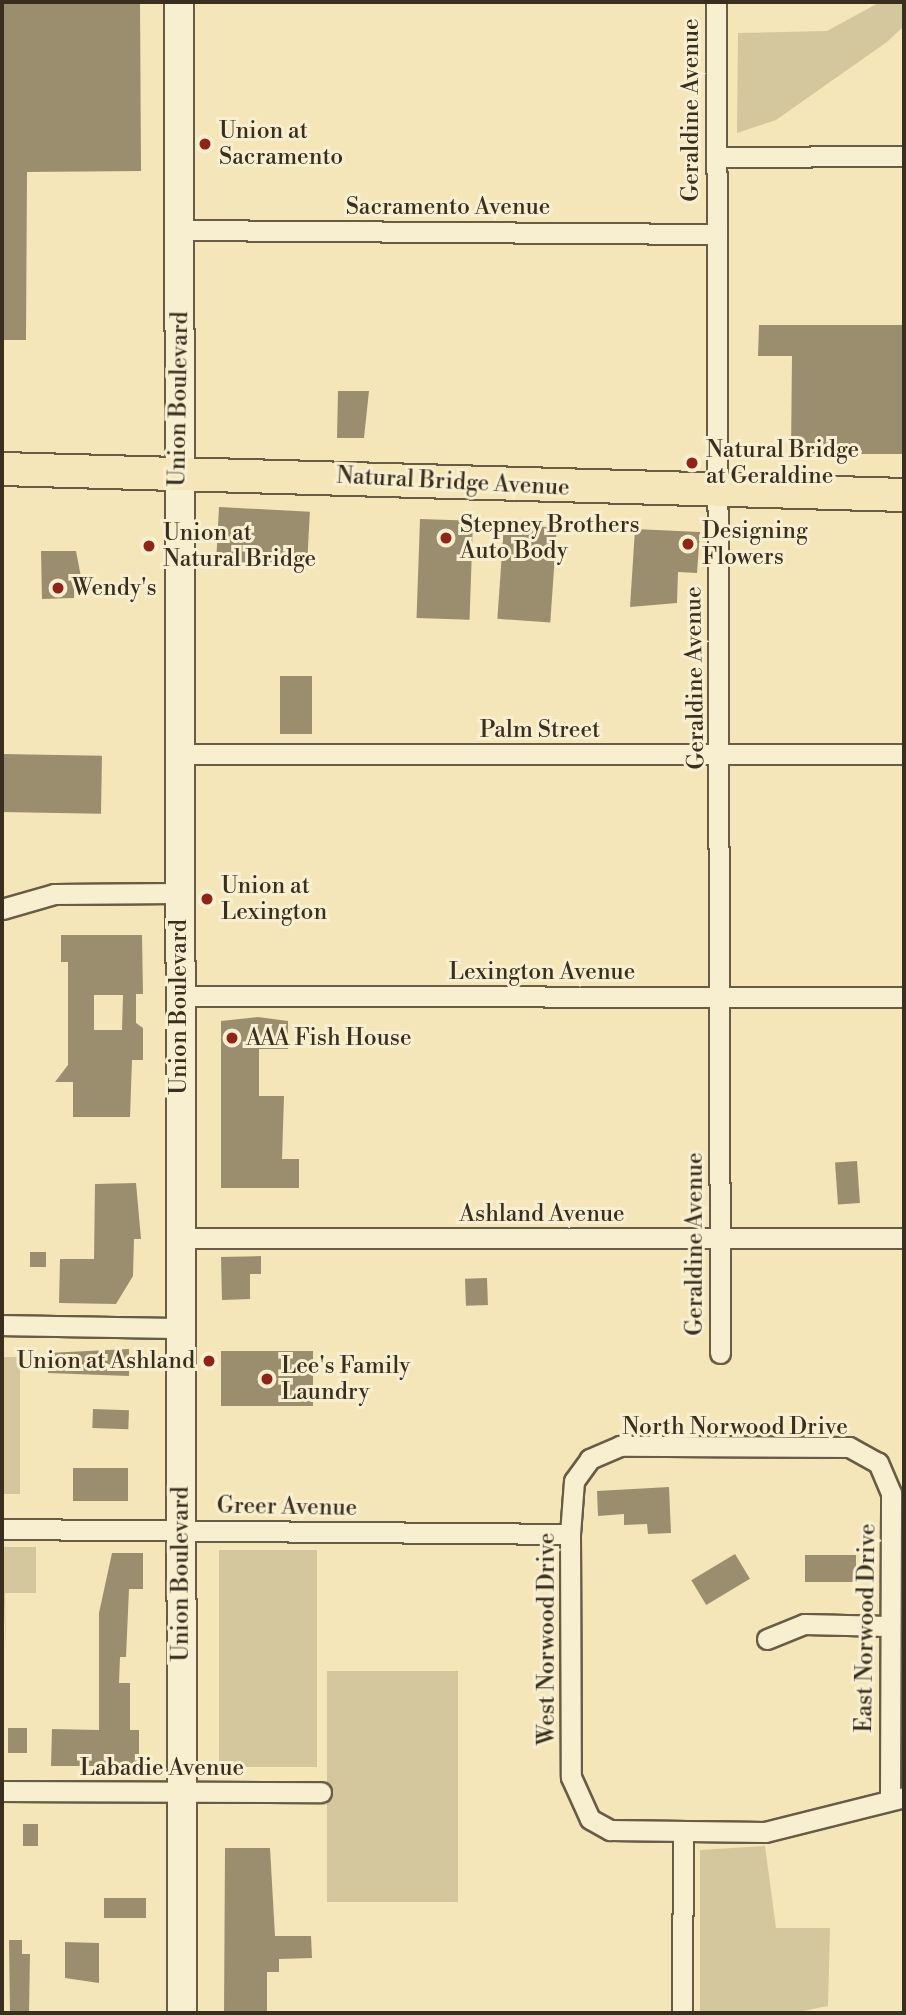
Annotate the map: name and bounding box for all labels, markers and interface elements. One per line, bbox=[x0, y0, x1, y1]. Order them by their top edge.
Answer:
street label: Geraldine Avenue bbox=[677, 18, 705, 202]
place label: Union at Sacramento bbox=[219, 117, 343, 171]
marker: Union at Sacramento bbox=[197, 136, 213, 152]
street label: Sacramento Avenue bbox=[346, 193, 550, 221]
street label: Union Boulevard bbox=[164, 311, 194, 487]
place label: Natural Bridge at Geraldine bbox=[706, 436, 859, 490]
marker: Natural Bridge at Geraldine bbox=[684, 455, 700, 471]
street label: Natural Bridge Avenue bbox=[336, 462, 570, 502]
place label: Stepney Brothers Auto Body bbox=[460, 511, 640, 565]
place label: Designing Flowers bbox=[702, 517, 808, 571]
place label: Union at Natural Bridge bbox=[163, 519, 316, 573]
marker: Stepney Brothers Auto Body bbox=[438, 530, 454, 546]
marker: Designing Flowers bbox=[680, 536, 696, 552]
marker: Union at Natural Bridge bbox=[141, 538, 157, 554]
place label: Wendy's bbox=[72, 574, 156, 602]
marker: Wendy's bbox=[50, 580, 66, 596]
street label: Geraldine Avenue bbox=[680, 586, 710, 770]
street label: Palm Street bbox=[480, 716, 600, 744]
place label: Union at Lexington bbox=[221, 872, 327, 926]
marker: Union at Lexington bbox=[199, 891, 215, 907]
street label: Union Boulevard bbox=[165, 919, 193, 1095]
street label: Lexington Avenue bbox=[449, 958, 635, 986]
place label: AAA Fish House bbox=[246, 1024, 412, 1052]
marker: AAA Fish House bbox=[224, 1030, 240, 1046]
street label: Geraldine Avenue bbox=[681, 1152, 709, 1336]
street label: Ashland Avenue bbox=[459, 1200, 625, 1228]
place label: Union at Ashland bbox=[17, 1347, 195, 1375]
place label: Lee's Family Laundry bbox=[281, 1352, 411, 1406]
marker: Union at Ashland bbox=[201, 1353, 217, 1369]
marker: Lee's Family Laundry bbox=[259, 1371, 275, 1387]
street label: North Norwood Drive bbox=[622, 1413, 848, 1441]
street label: Union Boulevard bbox=[167, 1486, 195, 1662]
street label: Greer Avenue bbox=[217, 1492, 357, 1522]
street label: East Norwood Drive bbox=[850, 1523, 882, 1733]
street label: West Norwood Drive bbox=[533, 1533, 561, 1745]
street label: Labadie Avenue bbox=[80, 1754, 244, 1782]

